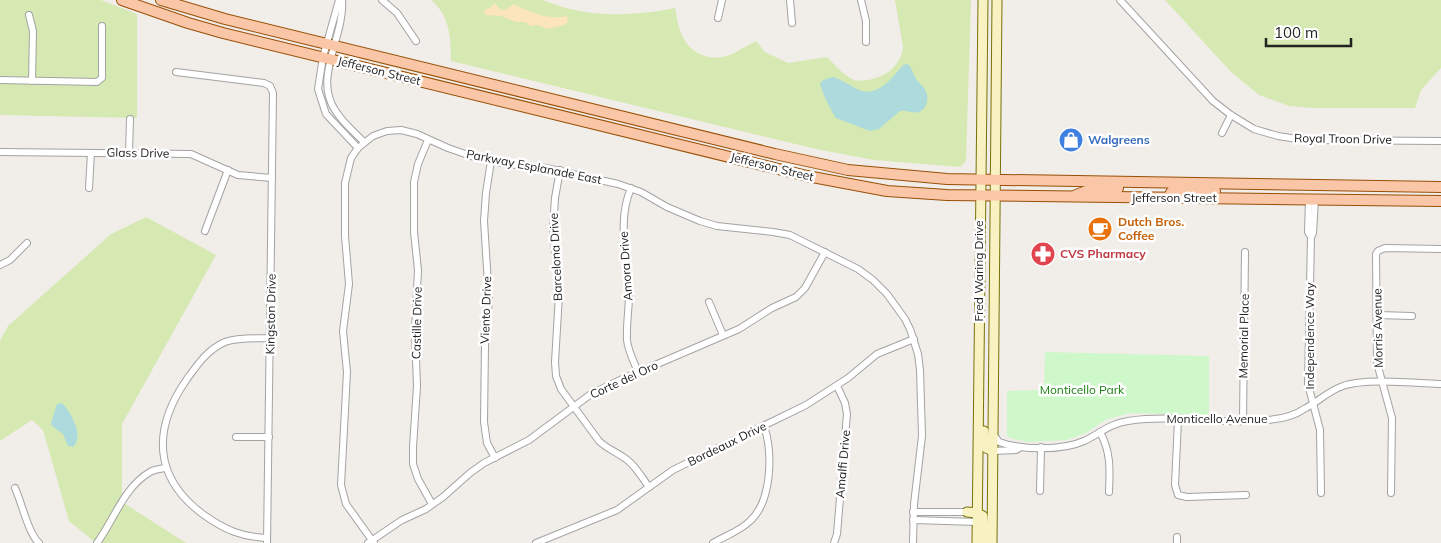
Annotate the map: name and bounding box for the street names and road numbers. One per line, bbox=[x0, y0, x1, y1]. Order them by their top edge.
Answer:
street label: Jefferson Street bbox=[336, 53, 422, 88]
street label: Royal Troon Drive bbox=[1294, 130, 1392, 147]
street label: Glass Drive bbox=[106, 144, 170, 161]
street label: Parkway Esplanade East bbox=[465, 146, 603, 187]
street label: Jefferson Street bbox=[729, 149, 815, 184]
street label: Jefferson Street bbox=[1131, 190, 1217, 205]
street label: Barcelona Drive bbox=[546, 213, 565, 301]
street label: Fred Waring Drive bbox=[971, 220, 986, 322]
street label: Amora Drive bbox=[616, 231, 635, 301]
street label: Kingston Drive bbox=[262, 273, 279, 355]
street label: Viento Drive bbox=[477, 276, 494, 344]
street label: Independence Way bbox=[1302, 282, 1317, 390]
street label: Castille Drive bbox=[408, 287, 425, 359]
street label: Morris Avenue bbox=[1369, 288, 1386, 368]
street label: Memorial Place bbox=[1235, 293, 1252, 379]
street label: Corte del Oro bbox=[587, 357, 660, 402]
street label: Monticello Avenue bbox=[1166, 411, 1268, 426]
street label: Bordeaux Drive bbox=[685, 418, 769, 469]
street label: Amalfi Drive bbox=[832, 429, 853, 499]

